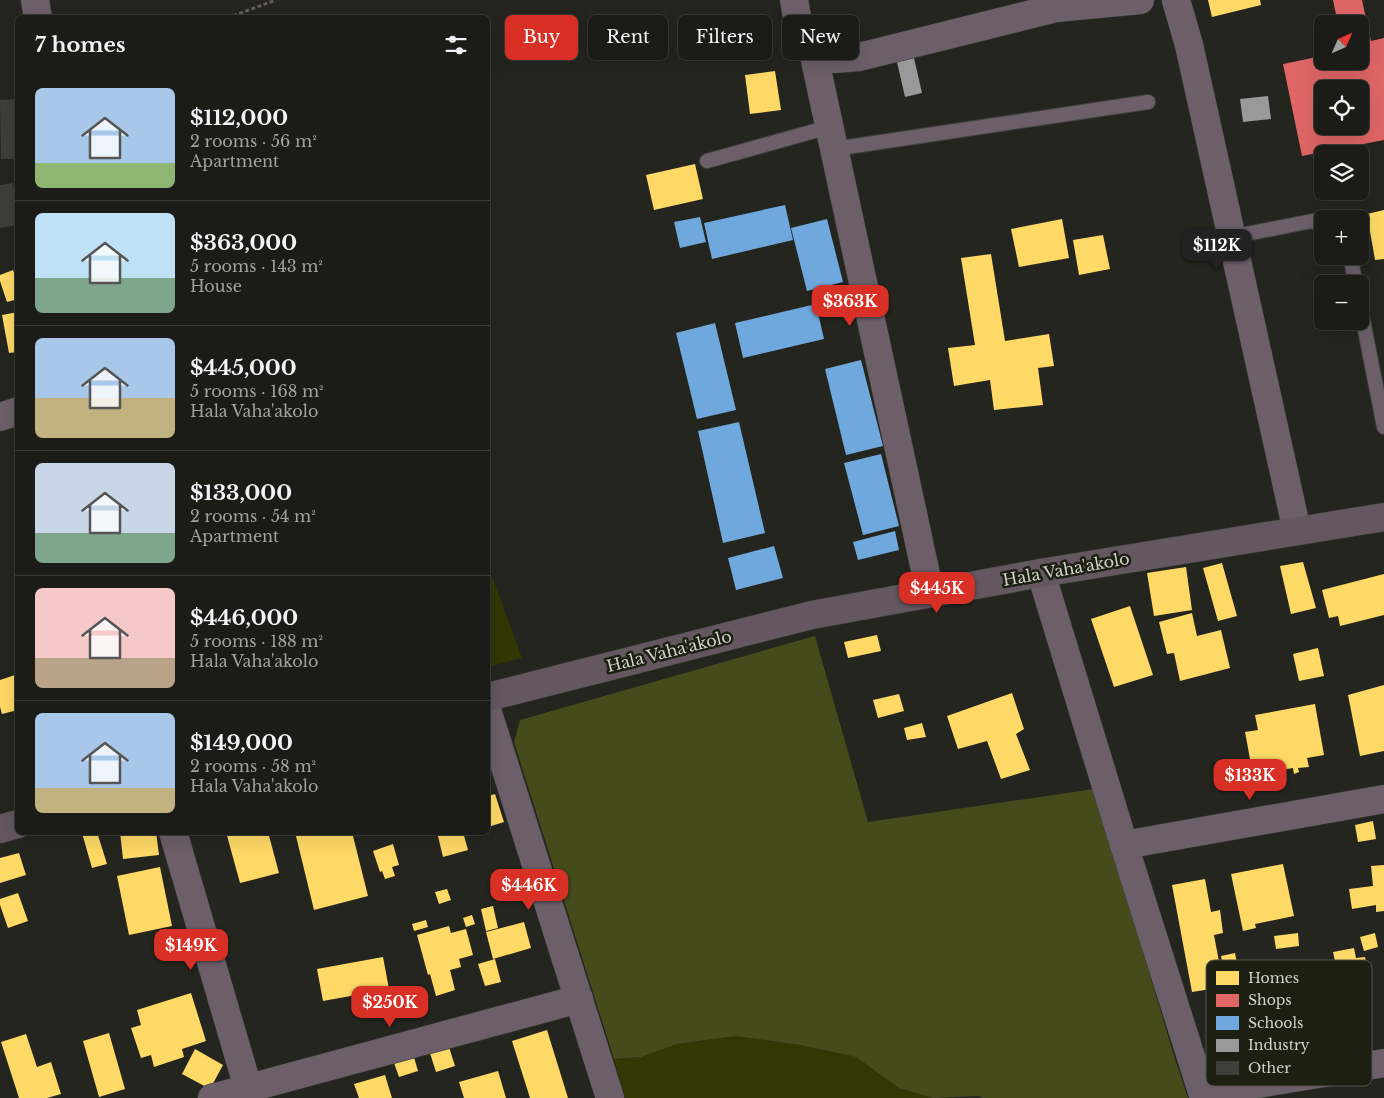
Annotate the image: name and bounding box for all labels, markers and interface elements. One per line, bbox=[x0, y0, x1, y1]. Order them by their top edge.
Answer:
chip: Buy bbox=[505, 15, 578, 60]
chip: Rent bbox=[588, 15, 668, 60]
chip: Filters bbox=[678, 15, 772, 60]
chip: New bbox=[782, 15, 859, 60]
north arrow bbox=[1314, 15, 1369, 70]
map controls bbox=[1314, 15, 1369, 330]
icon: filters bbox=[442, 31, 470, 59]
text: 7 homes bbox=[35, 32, 126, 58]
button: locate bbox=[1314, 80, 1369, 135]
text: $112,000 bbox=[190, 105, 288, 131]
icon: home bbox=[75, 108, 135, 168]
text: 2 rooms · 56 m² bbox=[190, 131, 317, 151]
button: layers bbox=[1314, 145, 1369, 200]
text: Apartment bbox=[190, 151, 279, 171]
button: + bbox=[1314, 210, 1369, 265]
pin: $112K bbox=[1182, 228, 1252, 271]
text: $363,000 bbox=[190, 230, 297, 256]
icon: home bbox=[75, 233, 135, 293]
text: $112K bbox=[1193, 235, 1241, 255]
text: 5 rooms · 143 m² bbox=[190, 256, 323, 276]
button: − bbox=[1314, 275, 1369, 330]
text: House bbox=[190, 276, 242, 296]
pin: $363K bbox=[815, 284, 885, 327]
text: $363K bbox=[823, 291, 877, 311]
text: $445,000 bbox=[190, 355, 297, 381]
icon: home bbox=[75, 358, 135, 418]
text: 5 rooms · 168 m² bbox=[190, 381, 324, 401]
text: Hala Vaha'akolo bbox=[190, 401, 318, 421]
text: $133,000 bbox=[190, 480, 292, 506]
icon: home bbox=[75, 483, 135, 543]
text: 2 rooms · 54 m² bbox=[190, 506, 316, 526]
text: Apartment bbox=[190, 526, 279, 546]
street label: Hala Vaha'akolo bbox=[1001, 548, 1131, 590]
pin: $445K bbox=[902, 572, 972, 614]
text: $445K bbox=[910, 578, 964, 598]
text: $446,000 bbox=[190, 605, 298, 631]
icon: home bbox=[75, 608, 135, 668]
street label: Hala Vaha'akolo bbox=[604, 626, 734, 676]
text: 5 rooms · 188 m² bbox=[190, 631, 323, 651]
text: Hala Vaha'akolo bbox=[190, 651, 318, 671]
text: $149,000 bbox=[190, 730, 293, 756]
icon: home bbox=[75, 733, 135, 793]
text: 2 rooms · 58 m² bbox=[190, 756, 316, 776]
pin: $133K bbox=[1215, 758, 1285, 801]
text: $133K bbox=[1225, 765, 1275, 785]
text: Hala Vaha'akolo bbox=[190, 776, 318, 796]
pin: $446K bbox=[494, 868, 564, 911]
text: $446K bbox=[501, 875, 557, 895]
pin: $149K bbox=[156, 928, 226, 971]
text: $149K bbox=[165, 935, 217, 955]
legend bbox=[1206, 960, 1372, 1086]
text: Homes bbox=[1248, 969, 1299, 987]
pin: $250K bbox=[355, 986, 425, 1028]
text: Shops bbox=[1248, 991, 1292, 1009]
text: $250K bbox=[362, 992, 418, 1012]
text: Schools bbox=[1248, 1014, 1303, 1032]
text: Industry bbox=[1248, 1036, 1310, 1054]
text: Other bbox=[1248, 1059, 1291, 1077]

